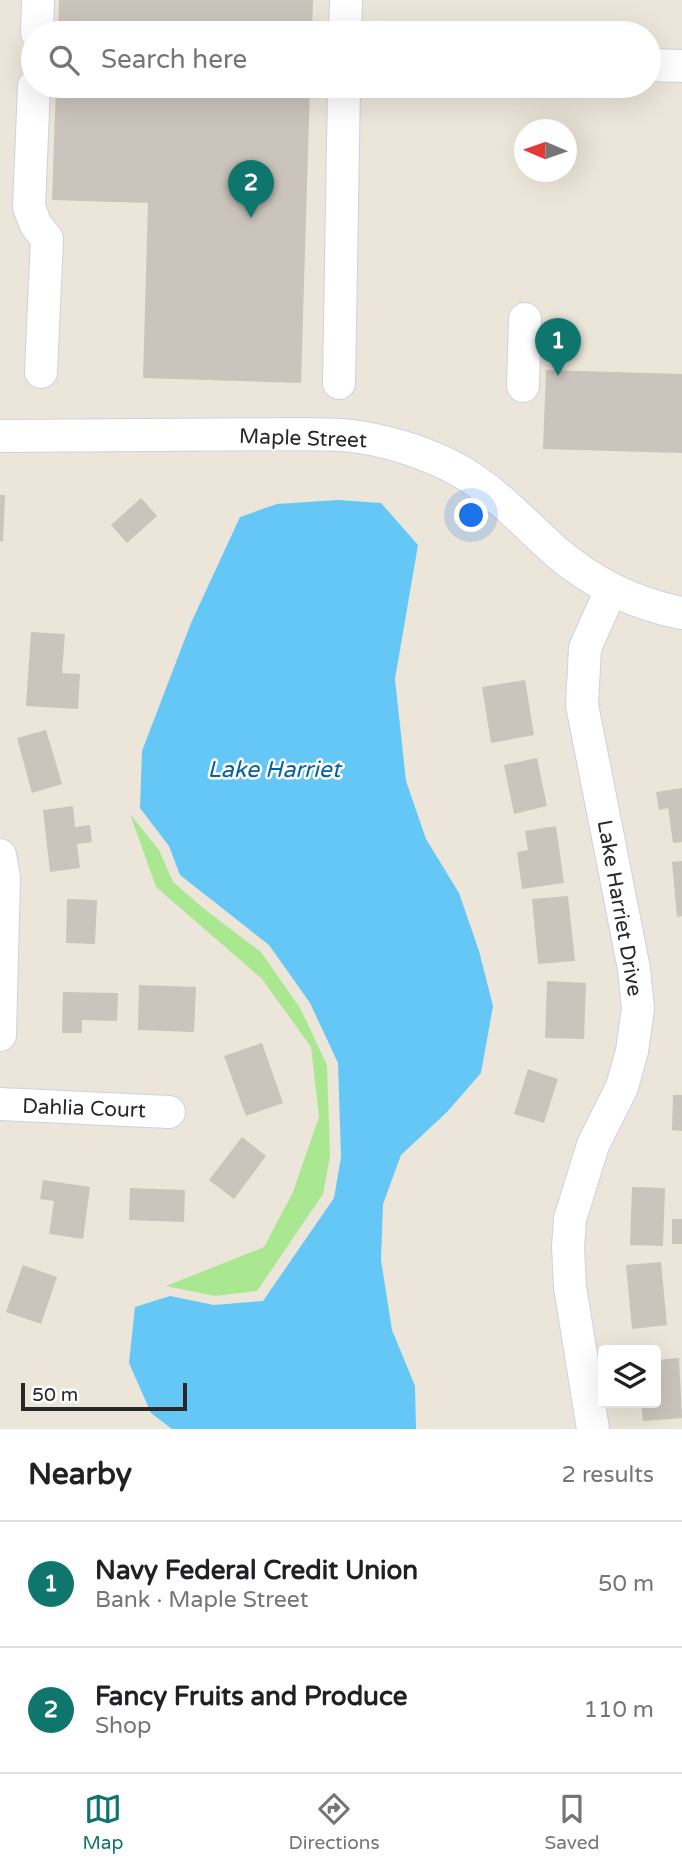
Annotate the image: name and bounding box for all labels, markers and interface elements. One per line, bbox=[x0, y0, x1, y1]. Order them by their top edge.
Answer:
search box bbox=[21, 21, 661, 98]
icon: search bbox=[45, 41, 83, 79]
text: Search here bbox=[101, 44, 247, 75]
north arrow bbox=[514, 119, 577, 182]
pin: 2 bbox=[228, 160, 274, 218]
pin: 1 bbox=[535, 318, 581, 376]
street label: Maple Street bbox=[239, 424, 367, 453]
your location bbox=[454, 498, 488, 532]
water label: Lake Harriet bbox=[208, 756, 343, 784]
street label: Lake Harriet Drive bbox=[592, 818, 647, 998]
street label: Dahlia Court bbox=[22, 1094, 146, 1123]
map controls bbox=[598, 1345, 661, 1408]
button: layers bbox=[598, 1345, 661, 1408]
scale bar bbox=[21, 1380, 187, 1412]
text: 50 m bbox=[32, 1384, 78, 1406]
text: Nearby bbox=[28, 1456, 132, 1493]
text: 2 results bbox=[561, 1461, 654, 1489]
text: Navy Federal Credit Union bbox=[95, 1555, 418, 1586]
text: 1 bbox=[44, 1570, 58, 1598]
text: 50 m bbox=[598, 1570, 654, 1598]
text: Bank · Maple Street bbox=[95, 1586, 308, 1614]
text: Fancy Fruits and Produce bbox=[95, 1681, 407, 1712]
text: 2 bbox=[44, 1696, 58, 1724]
text: 110 m bbox=[584, 1696, 654, 1724]
text: Shop bbox=[95, 1712, 152, 1740]
tab: Map bbox=[83, 1790, 124, 1854]
tab: Directions bbox=[289, 1790, 380, 1854]
tab: Saved bbox=[545, 1790, 599, 1854]

